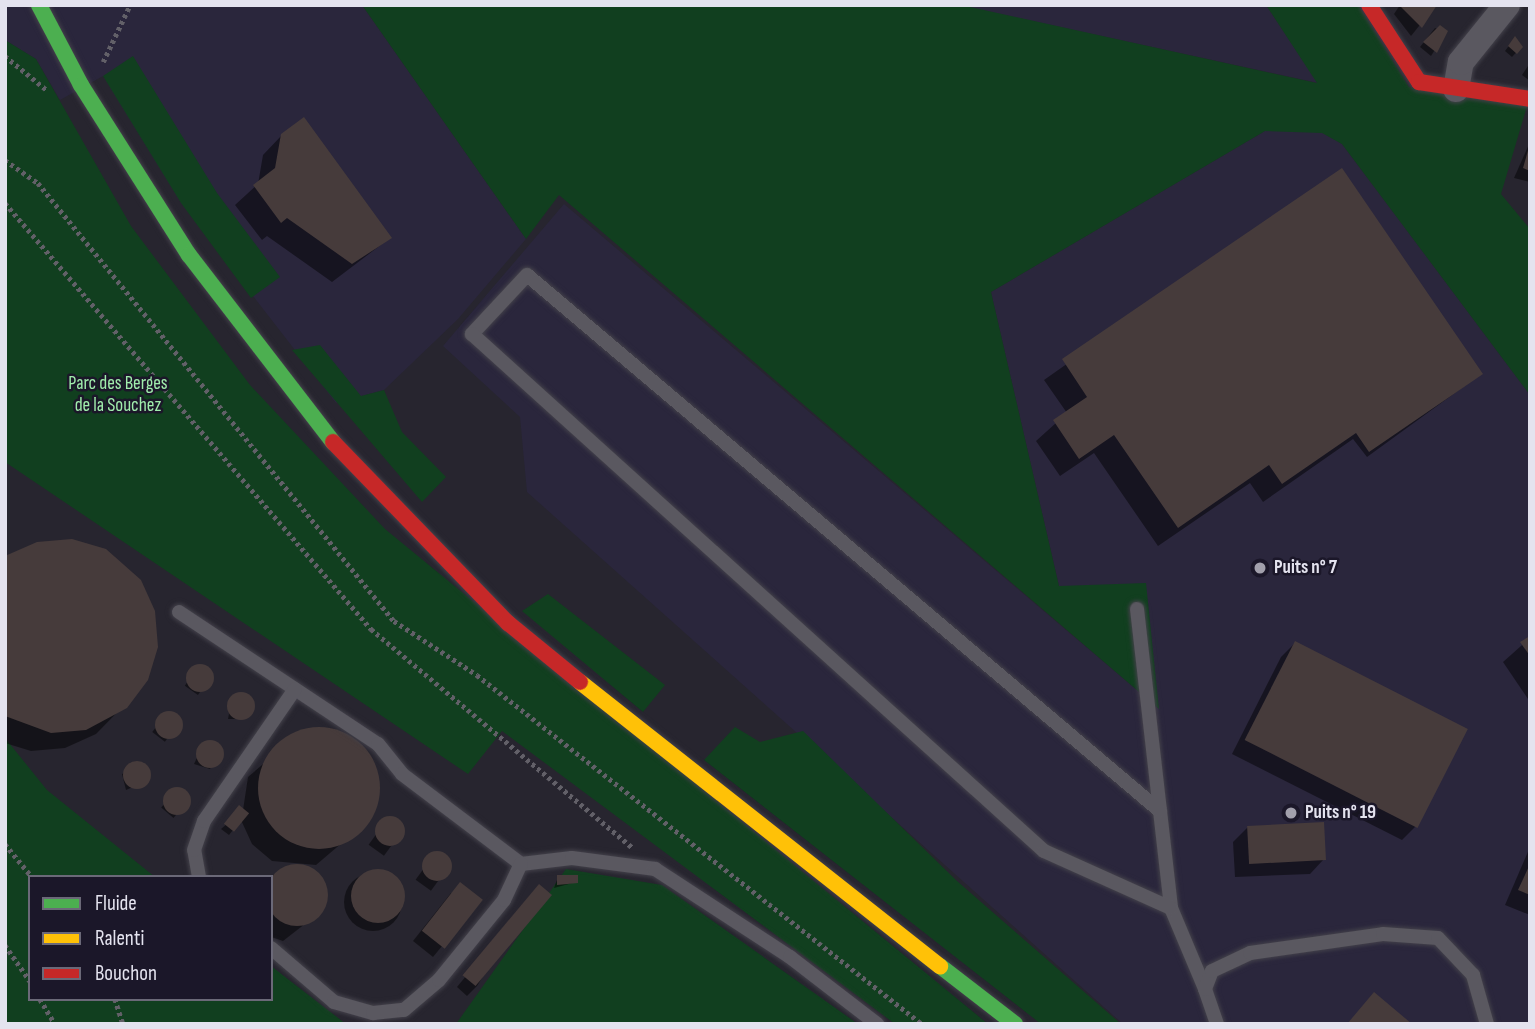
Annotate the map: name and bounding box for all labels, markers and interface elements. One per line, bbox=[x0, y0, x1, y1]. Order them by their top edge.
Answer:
park label: Parc des Berges de la Souchez bbox=[68, 373, 168, 417]
place label: Puits n° 7 bbox=[1274, 557, 1337, 579]
marker: Puits n° 7 bbox=[1252, 560, 1268, 576]
place label: Puits n° 19 bbox=[1305, 802, 1376, 824]
marker: Puits n° 19 bbox=[1283, 805, 1299, 821]
legend bbox=[28, 875, 273, 1001]
text: Fluide bbox=[95, 891, 137, 916]
text: Ralenti bbox=[95, 926, 144, 951]
text: Bouchon bbox=[95, 961, 157, 986]

